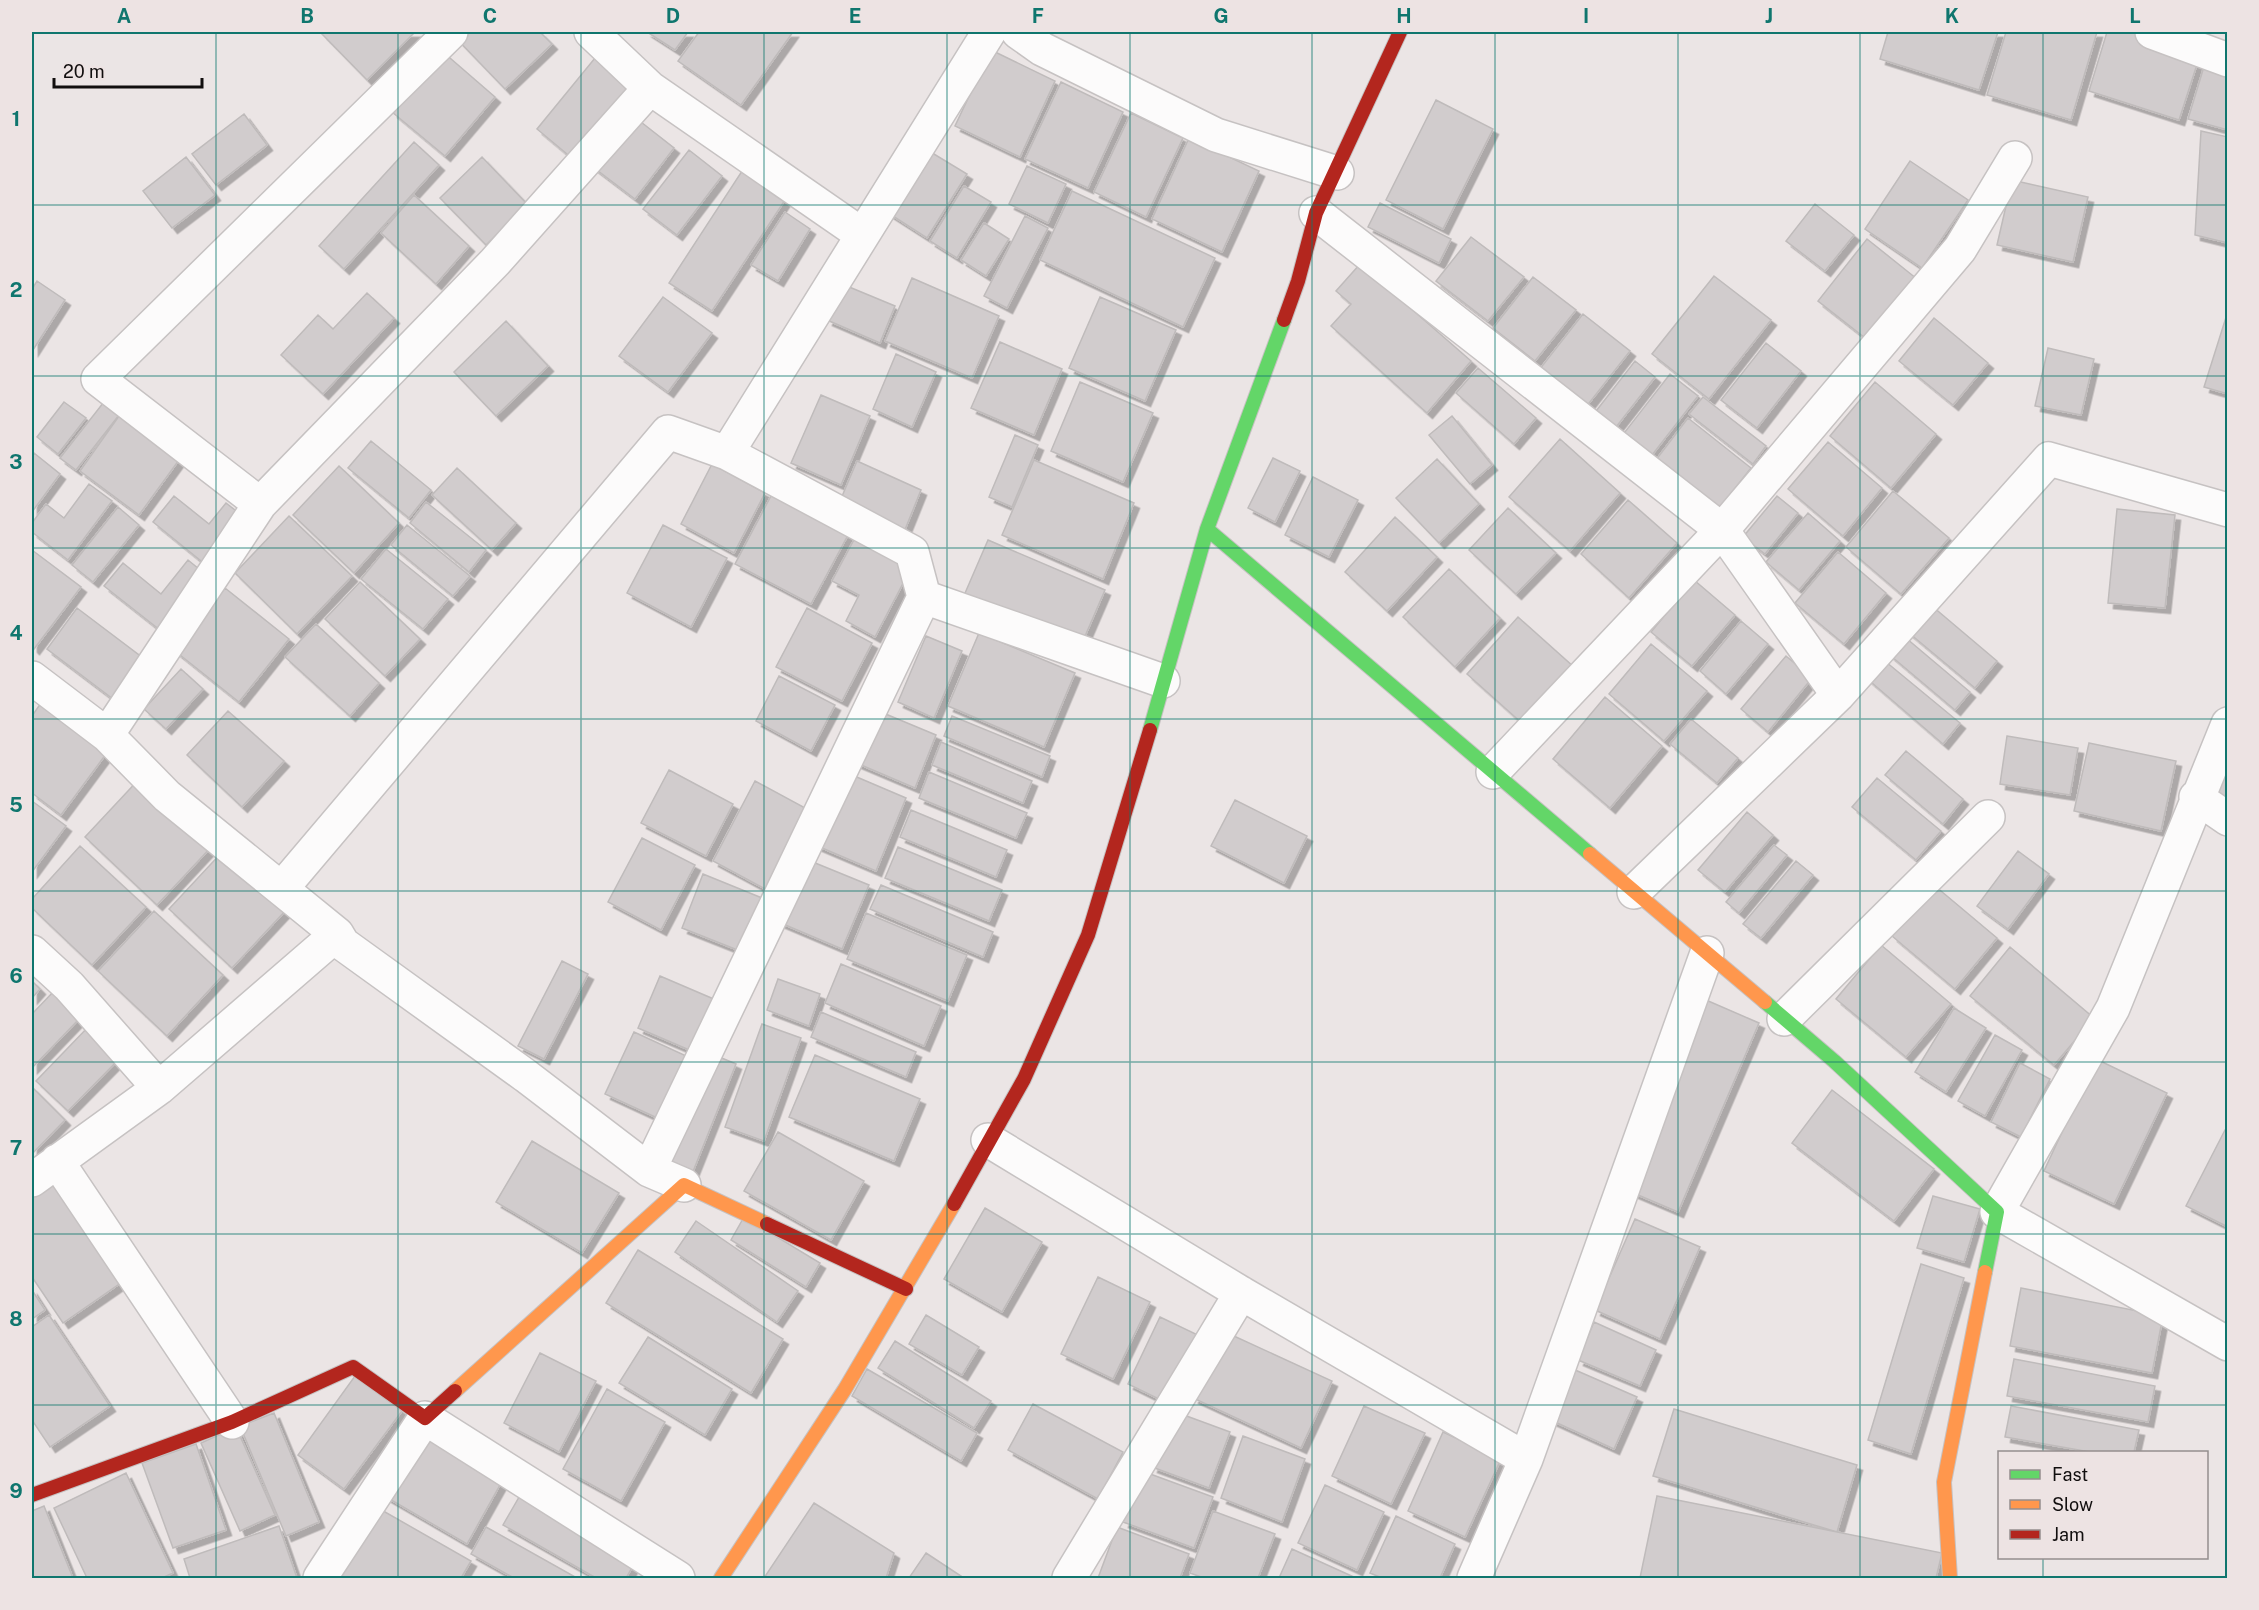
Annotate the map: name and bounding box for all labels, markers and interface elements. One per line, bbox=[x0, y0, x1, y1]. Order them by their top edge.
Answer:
text: A bbox=[117, 4, 131, 28]
text: B bbox=[300, 4, 314, 28]
text: C bbox=[483, 4, 497, 28]
text: D bbox=[666, 4, 680, 28]
text: E bbox=[849, 4, 861, 28]
text: F bbox=[1032, 4, 1044, 28]
text: G bbox=[1213, 4, 1229, 28]
text: H bbox=[1396, 4, 1412, 28]
text: I bbox=[1583, 4, 1589, 28]
text: J bbox=[1765, 4, 1773, 28]
text: K bbox=[1945, 4, 1959, 28]
text: L bbox=[2129, 4, 2141, 28]
scale bar bbox=[54, 51, 202, 89]
text: 20 m bbox=[63, 61, 105, 82]
text: 1 bbox=[12, 107, 20, 131]
text: 2 bbox=[10, 278, 22, 302]
text: 3 bbox=[9, 450, 23, 474]
text: 4 bbox=[9, 621, 23, 645]
text: 5 bbox=[9, 793, 23, 817]
text: 6 bbox=[9, 964, 23, 988]
text: 7 bbox=[10, 1136, 22, 1160]
text: 8 bbox=[9, 1307, 23, 1331]
legend bbox=[1998, 1451, 2208, 1559]
text: Fast bbox=[2052, 1464, 2088, 1485]
text: 9 bbox=[9, 1479, 23, 1503]
text: Slow bbox=[2052, 1494, 2093, 1515]
text: Jam bbox=[2052, 1524, 2085, 1545]

